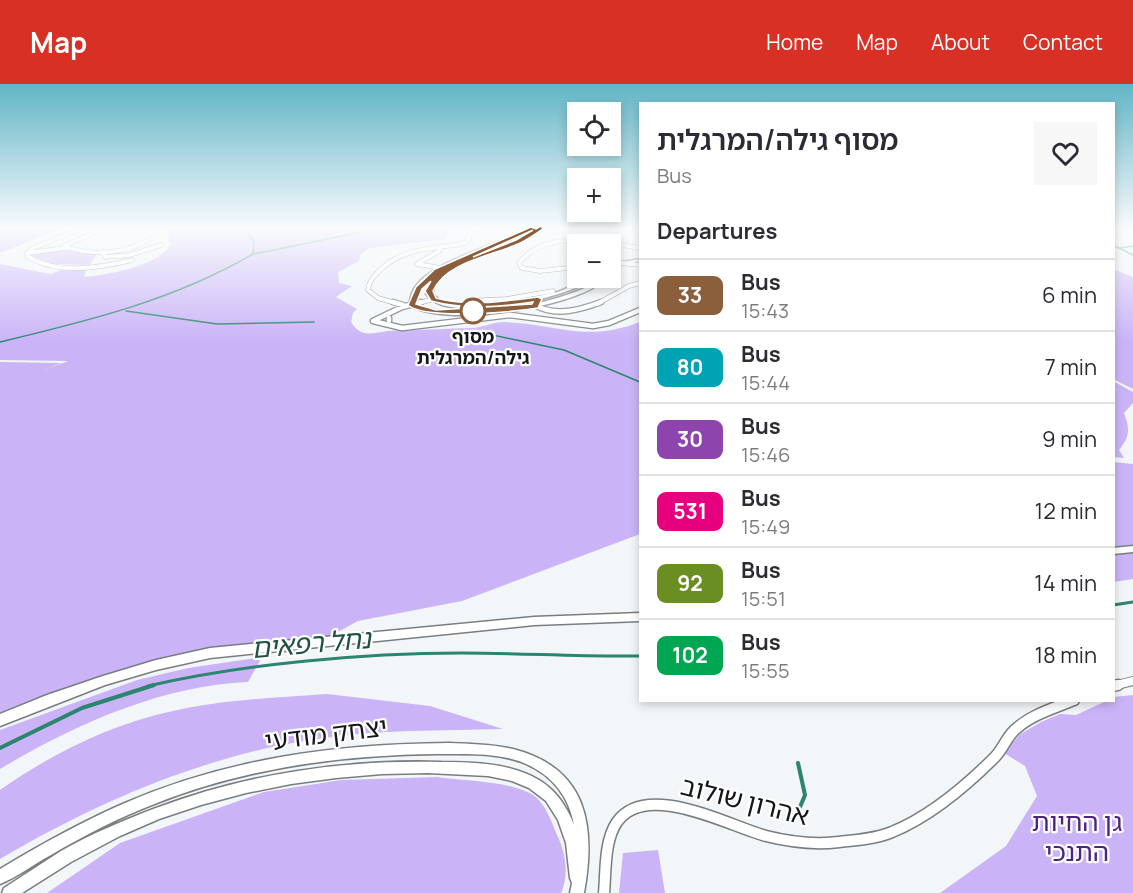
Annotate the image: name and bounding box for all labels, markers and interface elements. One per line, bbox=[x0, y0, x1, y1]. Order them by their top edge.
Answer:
text: Map bbox=[30, 23, 87, 61]
text: Home bbox=[766, 28, 823, 56]
text: Map bbox=[856, 28, 898, 56]
text: About bbox=[931, 28, 990, 56]
text: Contact bbox=[1023, 28, 1103, 56]
map controls bbox=[567, 102, 621, 288]
button: locate bbox=[567, 102, 621, 156]
text: מסוף גילה/המרגלית bbox=[657, 120, 898, 158]
button: heart bbox=[1034, 122, 1097, 185]
text: Bus bbox=[657, 162, 692, 189]
button: + bbox=[567, 168, 621, 222]
text: Departures bbox=[657, 216, 777, 246]
button: − bbox=[567, 234, 621, 288]
text: Bus bbox=[741, 267, 781, 297]
text: 6 min bbox=[1042, 280, 1097, 310]
text: 33 bbox=[678, 281, 702, 309]
text: 15:43 bbox=[741, 297, 789, 324]
marker: מסוף גילה/המרגלית bbox=[460, 298, 486, 324]
place label: מסוף גילה/המרגלית bbox=[417, 324, 529, 369]
text: Bus bbox=[741, 339, 781, 369]
text: 7 min bbox=[1045, 352, 1097, 382]
text: 80 bbox=[677, 353, 703, 381]
text: 15:44 bbox=[741, 369, 790, 396]
text: Bus bbox=[741, 411, 781, 441]
text: 9 min bbox=[1042, 424, 1097, 454]
text: 30 bbox=[677, 425, 703, 453]
text: 15:46 bbox=[741, 441, 791, 468]
text: Bus bbox=[741, 483, 781, 513]
text: 12 min bbox=[1035, 496, 1097, 526]
text: 531 bbox=[673, 497, 707, 525]
text: 15:49 bbox=[741, 513, 790, 540]
text: Bus bbox=[741, 555, 781, 585]
text: 14 min bbox=[1034, 568, 1097, 598]
text: 92 bbox=[677, 569, 703, 597]
text: 15:51 bbox=[741, 585, 786, 612]
water label: נחל רפאים bbox=[250, 619, 374, 666]
text: Bus bbox=[741, 627, 781, 657]
text: 18 min bbox=[1034, 640, 1097, 670]
text: 102 bbox=[672, 641, 708, 669]
text: 15:55 bbox=[741, 657, 789, 684]
street label: יצחק מודעי bbox=[263, 708, 389, 758]
street label: אהרון שולוב bbox=[677, 767, 813, 833]
park label: גן החיות התנכי bbox=[1032, 803, 1122, 869]

